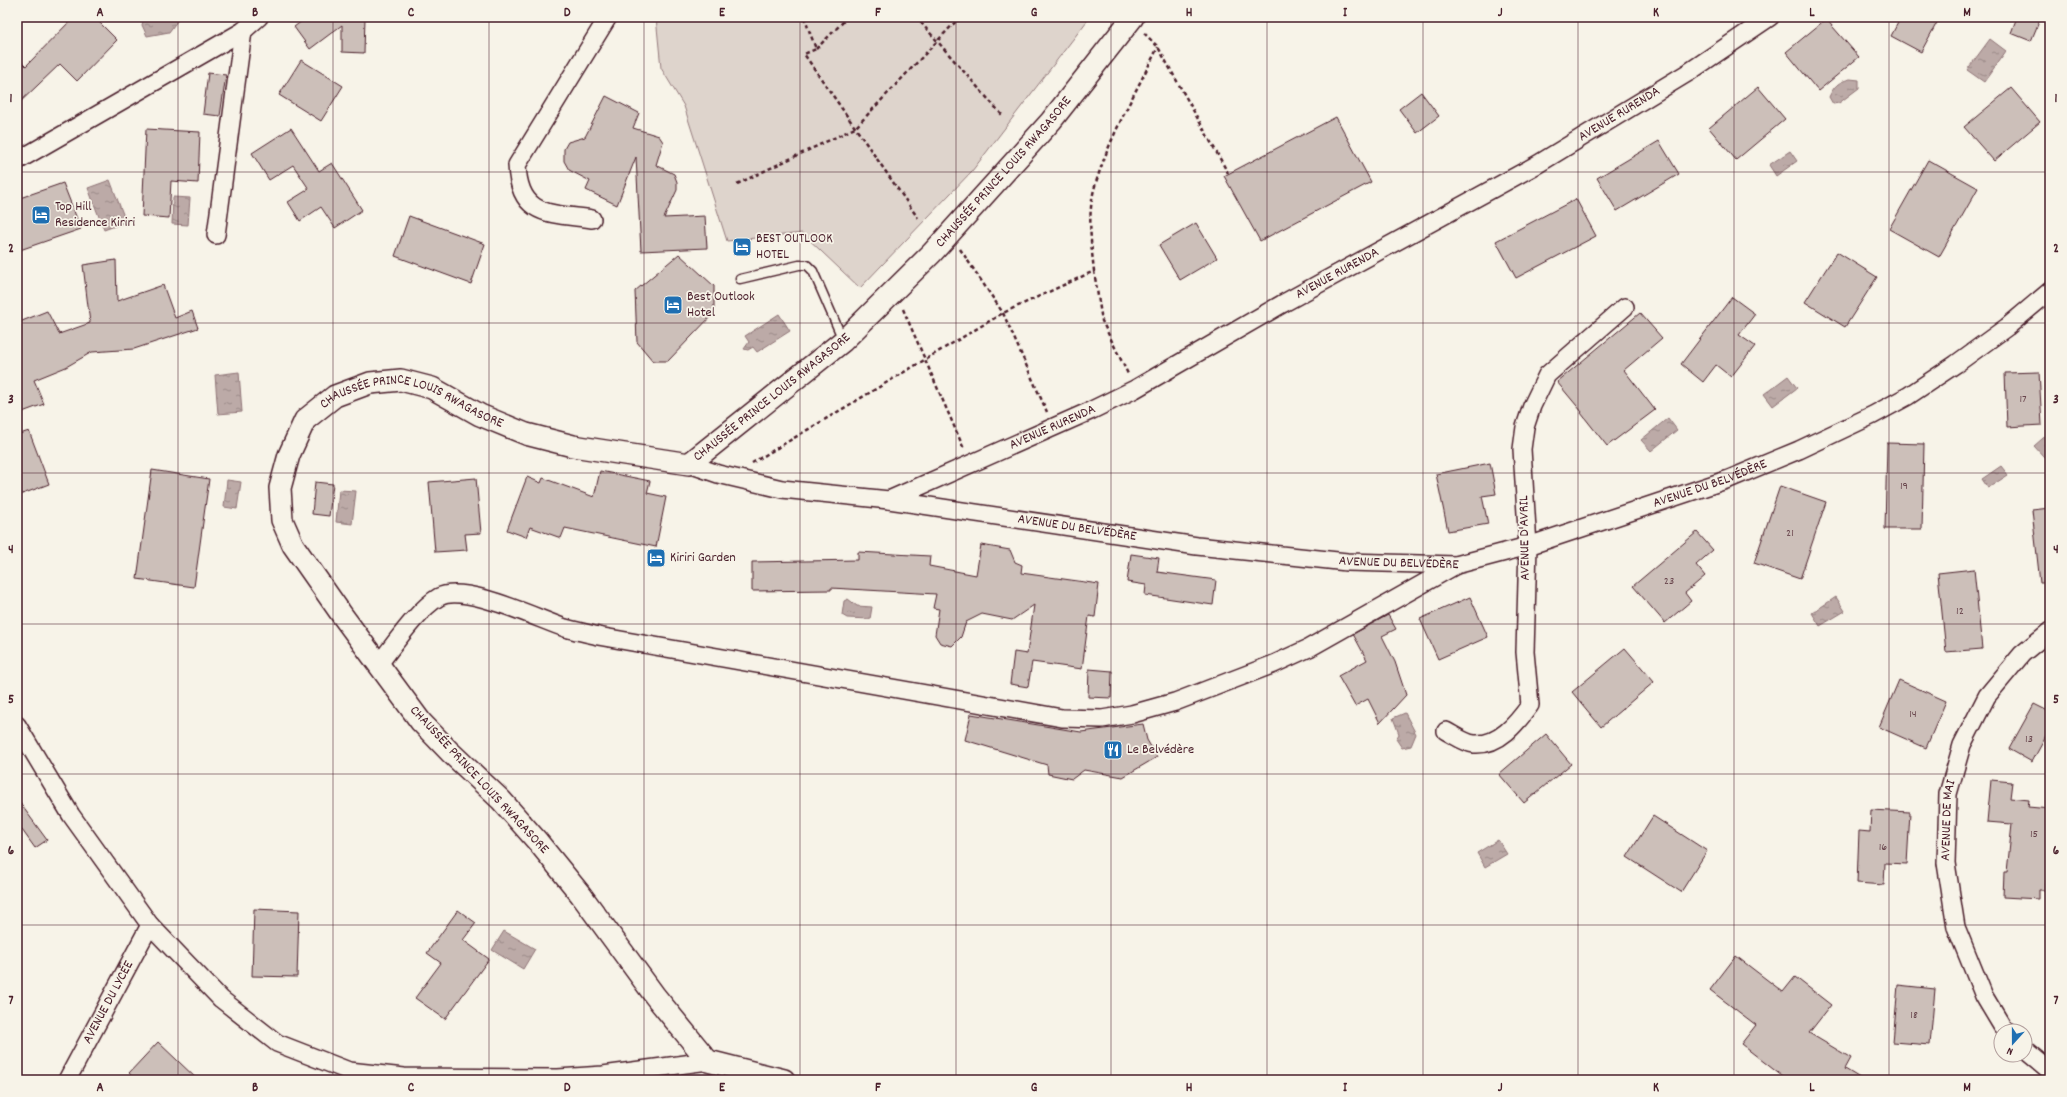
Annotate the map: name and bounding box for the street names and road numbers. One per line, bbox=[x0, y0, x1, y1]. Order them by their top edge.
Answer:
street label: AVENUE RURENDA bbox=[1575, 82, 1665, 147]
street label: CHAUSSÉE PRINCE LOUIS RWAGASORE bbox=[931, 92, 1077, 252]
street label: AVENUE RURENDA bbox=[1292, 242, 1383, 305]
street label: CHAUSSÉE PRINCE LOUIS RWAGASORE bbox=[689, 328, 856, 467]
street label: CHAUSSÉE PRINCE LOUIS RWAGASORE bbox=[316, 370, 507, 434]
street label: AVENUE RURENDA bbox=[1006, 399, 1100, 455]
street label: AVENUE DU BELVÉDÈRE bbox=[1650, 454, 1771, 514]
street label: AVENUE D'AVRIL bbox=[1514, 495, 1536, 581]
street label: AVENUE DU BELVÉDÈRE bbox=[1016, 509, 1138, 547]
street label: AVENUE DU BELVÉDÈRE bbox=[1338, 551, 1460, 575]
street label: CHAUSSÉE PRINCE LOUIS RWAGASORE bbox=[405, 701, 554, 859]
street label: AVENUE DE MAI bbox=[1936, 777, 1962, 861]
street label: AVENUE DU LYCÉE bbox=[78, 957, 139, 1048]

